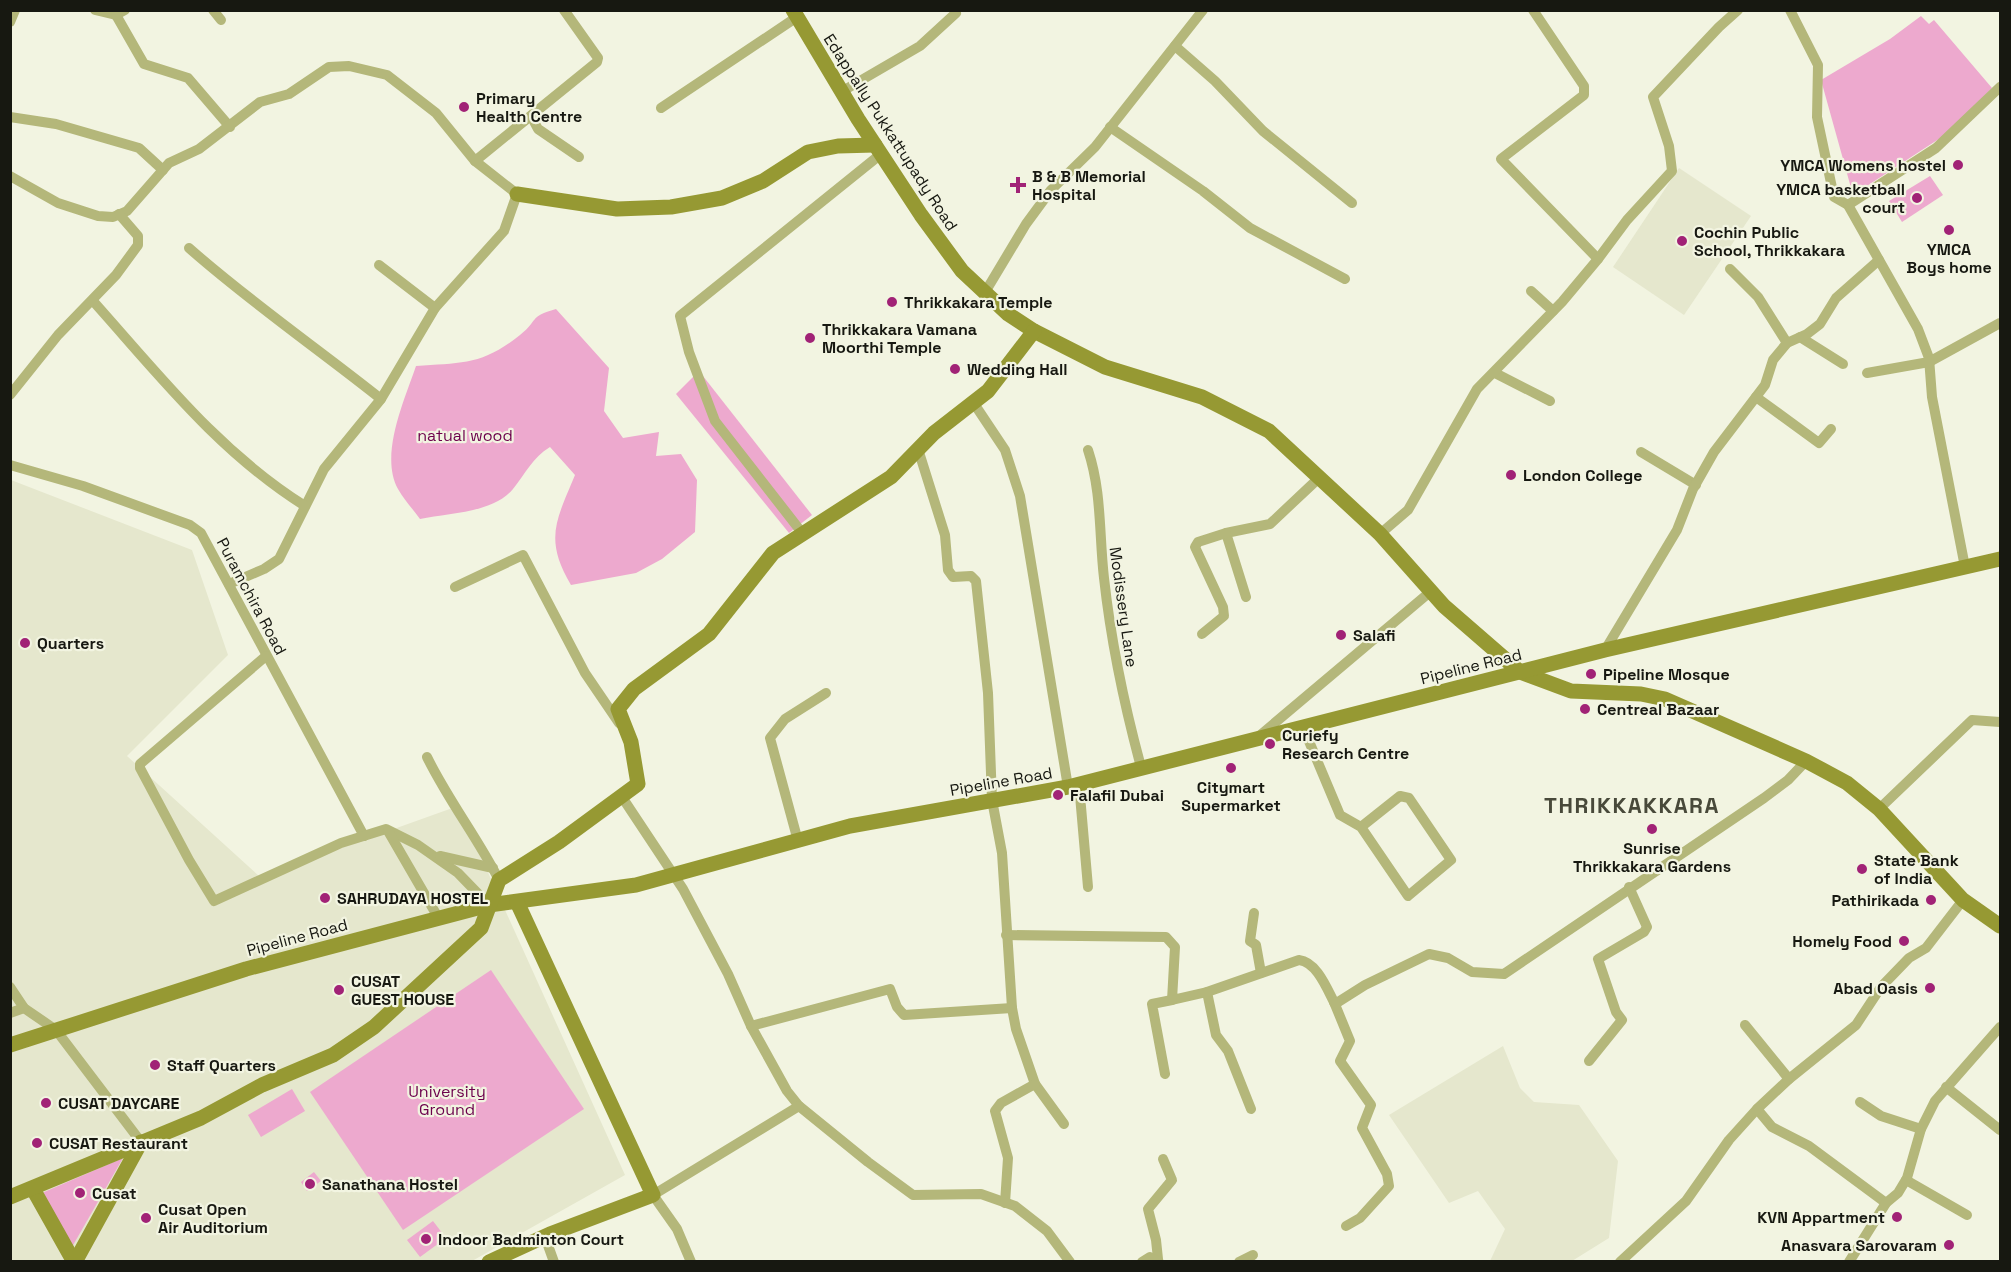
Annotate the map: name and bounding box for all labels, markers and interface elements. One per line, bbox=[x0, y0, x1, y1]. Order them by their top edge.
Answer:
street label: Edappally Pukkattupady Road bbox=[819, 30, 962, 235]
place label: Primary Health Centre bbox=[476, 88, 582, 127]
marker: Primary Health Centre bbox=[457, 100, 471, 114]
place label: YMCA Womens hostel bbox=[1780, 155, 1946, 176]
marker: YMCA Womens hostel bbox=[1951, 158, 1965, 172]
place label: B & B Memorial Hospital bbox=[1032, 166, 1146, 205]
marker: B & B Memorial Hospital bbox=[1009, 176, 1027, 194]
place label: YMCA basketball court bbox=[1776, 179, 1905, 218]
marker: YMCA basketball court bbox=[1910, 191, 1924, 205]
place label: Cochin Public School, Thrikkakara bbox=[1694, 222, 1845, 261]
marker: YMCA Boys home bbox=[1942, 223, 1956, 237]
marker: Cochin Public School, Thrikkakara bbox=[1675, 234, 1689, 248]
place label: YMCA Boys home bbox=[1906, 239, 1992, 278]
place label: Thrikkakara Temple bbox=[904, 292, 1053, 313]
marker: Thrikkakara Temple bbox=[885, 295, 899, 309]
place label: Thrikkakara Vamana Moorthi Temple bbox=[822, 319, 977, 358]
marker: Thrikkakara Vamana Moorthi Temple bbox=[803, 331, 817, 345]
place label: Wedding Hall bbox=[967, 359, 1068, 380]
marker: Wedding Hall bbox=[948, 362, 962, 376]
park label: natual wood bbox=[417, 425, 513, 446]
place label: London College bbox=[1523, 465, 1643, 486]
marker: London College bbox=[1504, 468, 1518, 482]
street label: Puramchira Road bbox=[212, 534, 291, 658]
street label: Modissery Lane bbox=[1105, 545, 1142, 669]
place label: Salafi bbox=[1353, 625, 1396, 646]
marker: Salafi bbox=[1334, 628, 1348, 642]
place label: Quarters bbox=[37, 633, 104, 654]
marker: Quarters bbox=[18, 636, 32, 650]
street label: Pipeline Road bbox=[1418, 644, 1524, 689]
place label: Pipeline Mosque bbox=[1603, 664, 1730, 685]
marker: Pipeline Mosque bbox=[1584, 667, 1598, 681]
place label: Centreal Bazaar bbox=[1597, 699, 1719, 720]
marker: Centreal Bazaar bbox=[1578, 702, 1592, 716]
place label: Curiefy Research Centre bbox=[1282, 725, 1409, 764]
marker: Curiefy Research Centre bbox=[1263, 737, 1277, 751]
marker: Citymart Supermarket bbox=[1224, 761, 1238, 775]
street label: Pipeline Road bbox=[948, 762, 1054, 801]
place label: Citymart Supermarket bbox=[1181, 777, 1281, 816]
place label: Falafil Dubai bbox=[1070, 785, 1164, 806]
marker: Falafil Dubai bbox=[1051, 788, 1065, 802]
district label: THRIKKAKKARA bbox=[1544, 791, 1720, 819]
marker: Sunrise Thrikkakara Gardens bbox=[1645, 822, 1659, 836]
place label: Sunrise Thrikkakara Gardens bbox=[1573, 838, 1731, 877]
place label: State Bank of India bbox=[1874, 850, 1959, 889]
marker: State Bank of India bbox=[1855, 862, 1869, 876]
place label: SAHRUDAYA HOSTEL bbox=[337, 888, 489, 909]
place label: Pathirikada bbox=[1831, 890, 1919, 911]
marker: SAHRUDAYA HOSTEL bbox=[318, 891, 332, 905]
marker: Pathirikada bbox=[1924, 893, 1938, 907]
street label: Pipeline Road bbox=[244, 914, 350, 961]
place label: Homely Food bbox=[1792, 931, 1892, 952]
marker: Homely Food bbox=[1897, 934, 1911, 948]
place label: CUSAT GUEST HOUSE bbox=[351, 971, 454, 1010]
place label: Abad Oasis bbox=[1833, 978, 1918, 999]
marker: Abad Oasis bbox=[1923, 981, 1937, 995]
marker: CUSAT GUEST HOUSE bbox=[332, 983, 346, 997]
place label: Staff Quarters bbox=[167, 1055, 276, 1076]
marker: Staff Quarters bbox=[148, 1058, 162, 1072]
park label: University Ground bbox=[408, 1081, 486, 1120]
place label: CUSAT DAYCARE bbox=[58, 1093, 179, 1114]
marker: CUSAT DAYCARE bbox=[39, 1096, 53, 1110]
place label: CUSAT Restaurant bbox=[49, 1133, 188, 1154]
marker: CUSAT Restaurant bbox=[30, 1136, 44, 1150]
place label: Sanathana Hostel bbox=[322, 1174, 458, 1195]
marker: Sanathana Hostel bbox=[303, 1177, 317, 1191]
place label: Cusat bbox=[92, 1183, 136, 1204]
marker: Cusat bbox=[73, 1186, 87, 1200]
place label: Cusat Open Air Auditorium bbox=[158, 1199, 268, 1238]
place label: KVN Appartment bbox=[1757, 1207, 1885, 1228]
marker: KVN Appartment bbox=[1890, 1210, 1904, 1224]
marker: Cusat Open Air Auditorium bbox=[139, 1211, 153, 1225]
place label: Indoor Badminton Court bbox=[438, 1229, 624, 1250]
marker: Indoor Badminton Court bbox=[419, 1232, 433, 1246]
place label: Anasvara Sarovaram bbox=[1781, 1235, 1937, 1256]
marker: Anasvara Sarovaram bbox=[1942, 1238, 1956, 1252]

